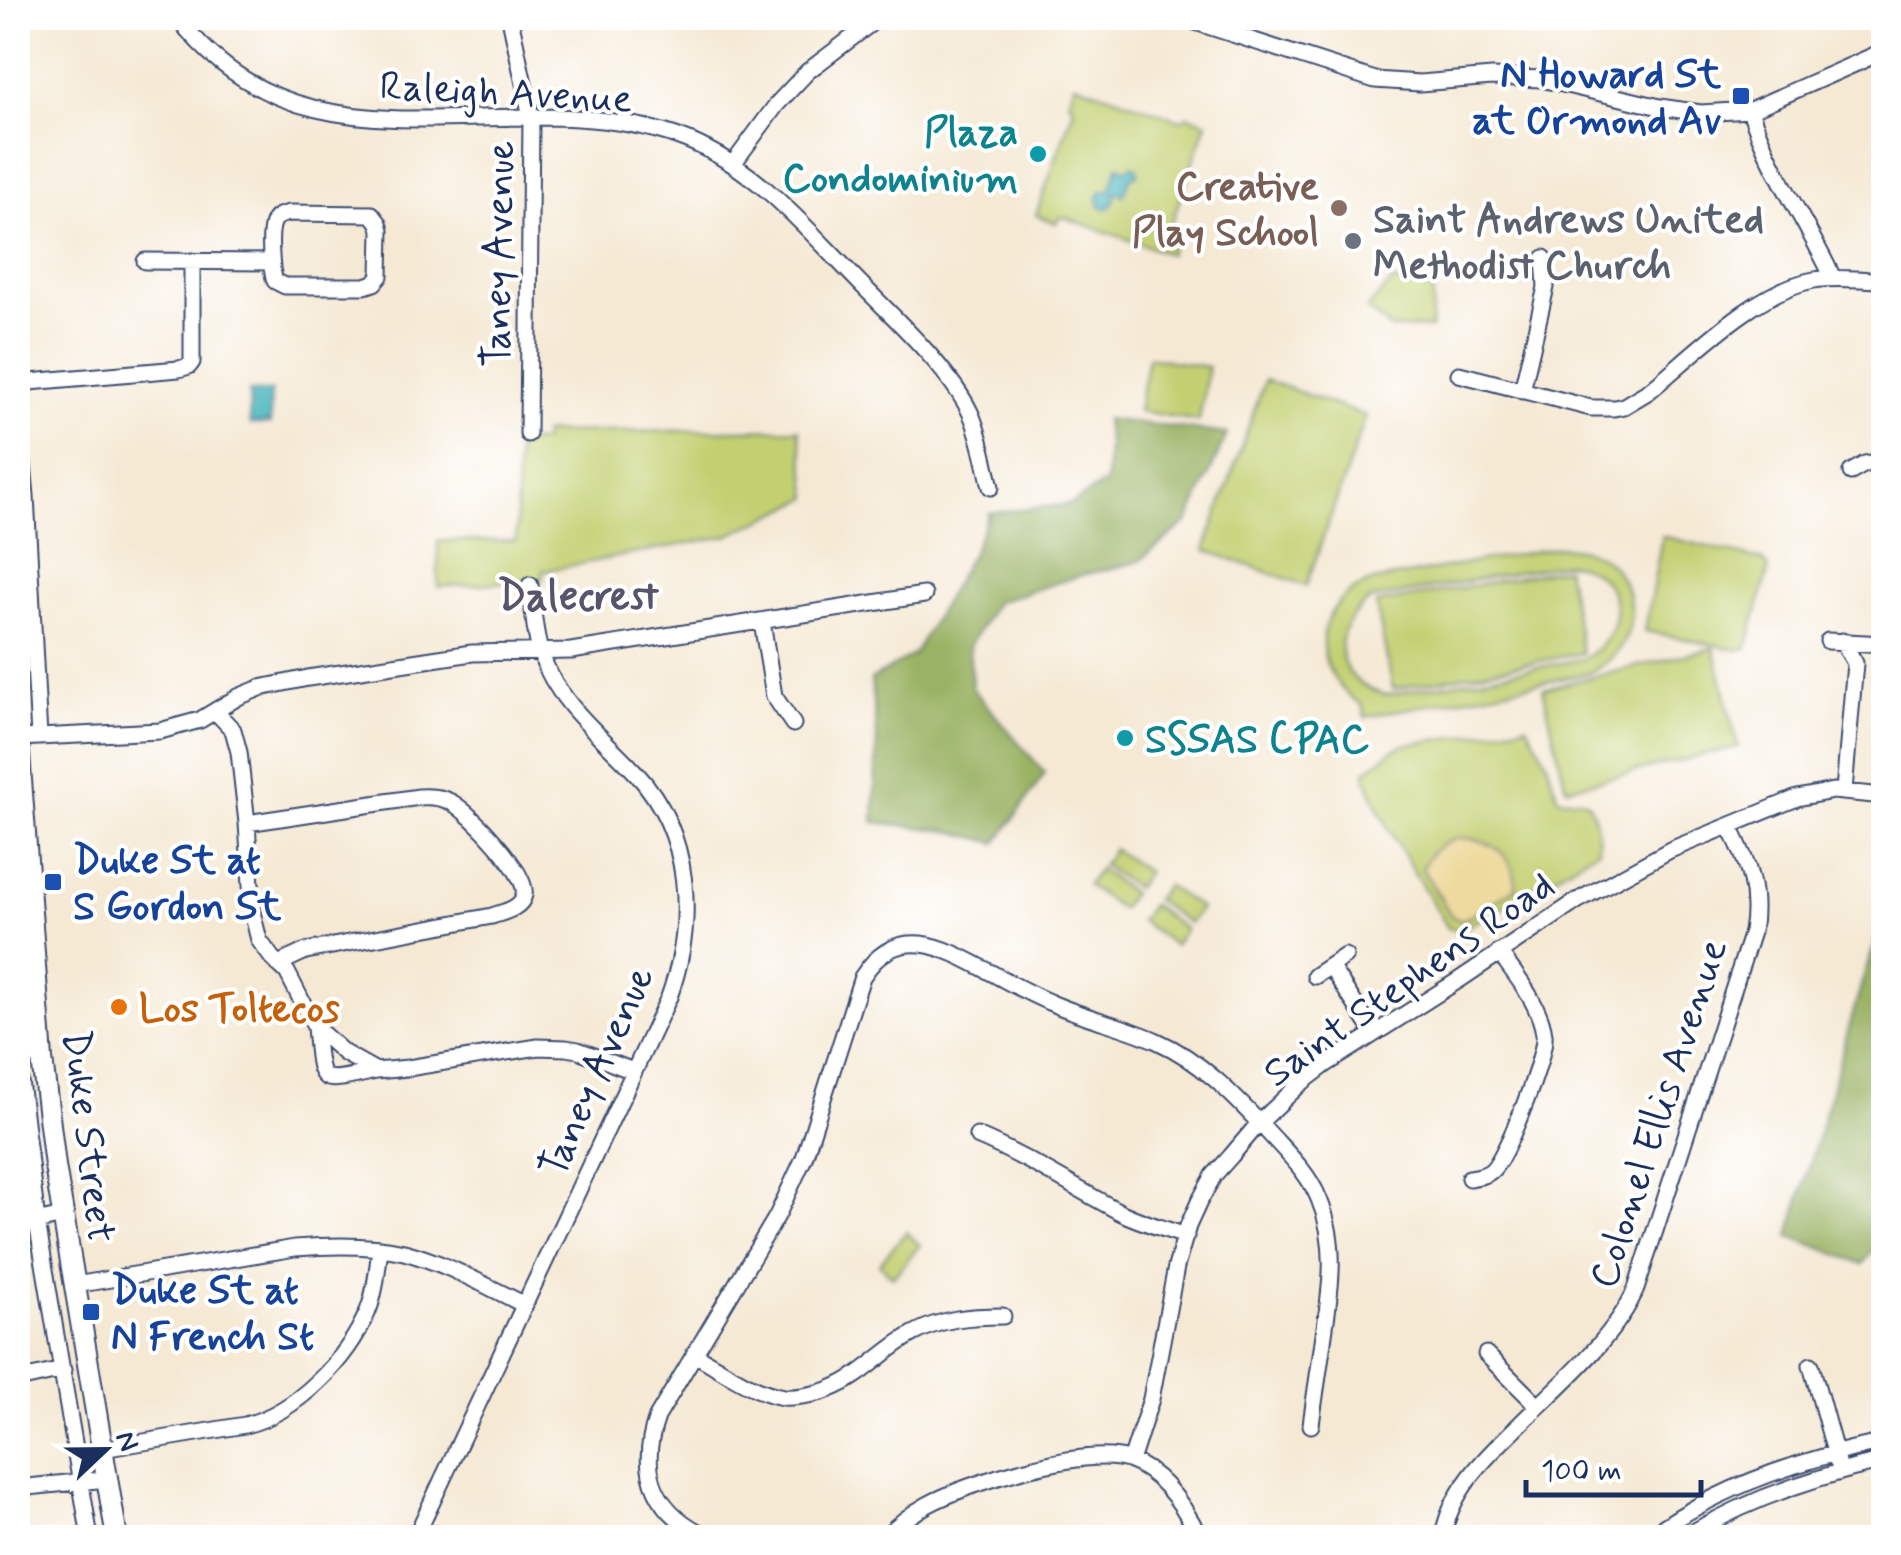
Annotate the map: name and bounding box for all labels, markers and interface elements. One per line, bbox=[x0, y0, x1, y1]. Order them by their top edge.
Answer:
place label: N Howard St at Ormond Av bbox=[1472, 50, 1721, 148]
street label: Raleigh Avenue bbox=[378, 61, 634, 127]
marker: N Howard St at Ormond Av bbox=[1730, 85, 1752, 107]
place label: Plaza Condominium bbox=[783, 108, 1018, 206]
street label: Taney Avenue bbox=[472, 140, 528, 368]
marker: Plaza Condominium bbox=[1027, 143, 1049, 165]
place label: Creative Play School bbox=[1132, 162, 1319, 260]
place label: Saint Andrews United Methodist Church bbox=[1373, 195, 1764, 293]
marker: Creative Play School bbox=[1328, 197, 1350, 219]
marker: Saint Andrews United Methodist Church bbox=[1342, 230, 1364, 252]
district label: Dalecrest bbox=[497, 570, 660, 625]
place label: SSSAS CPAC bbox=[1145, 715, 1370, 767]
marker: SSSAS CPAC bbox=[1114, 727, 1136, 749]
place label: Duke St at S Gordon St bbox=[73, 836, 282, 934]
street label: Saint Stephens Road bbox=[1254, 861, 1565, 1100]
marker: Duke St at S Gordon St bbox=[42, 871, 64, 893]
street label: Colonel Ellis Avenue bbox=[1579, 933, 1741, 1295]
street label: Taney Avenue bbox=[528, 958, 668, 1186]
place label: Los Toltecos bbox=[139, 984, 340, 1036]
marker: Los Toltecos bbox=[108, 996, 130, 1018]
street label: Duke Street bbox=[48, 1027, 126, 1246]
place label: Duke St at N French St bbox=[111, 1266, 314, 1364]
marker: Duke St at N French St bbox=[80, 1301, 102, 1323]
north arrow bbox=[55, 1400, 155, 1500]
text: N bbox=[105, 1426, 147, 1457]
scale bar bbox=[1526, 1435, 1701, 1497]
text: 100 m bbox=[1541, 1452, 1622, 1491]

